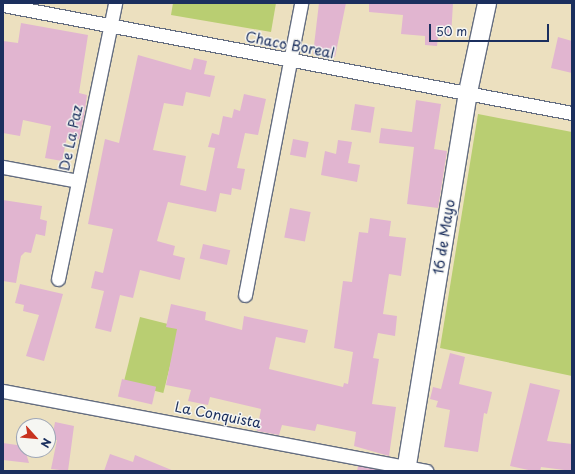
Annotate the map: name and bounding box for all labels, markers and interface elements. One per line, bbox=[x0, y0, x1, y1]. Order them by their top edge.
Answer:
scale bar bbox=[431, 16, 551, 42]
text: 50 m bbox=[436, 22, 467, 40]
street label: Chaco Boreal bbox=[244, 28, 336, 62]
street label: De La Paz bbox=[56, 103, 86, 173]
street label: 16 de Mayo bbox=[430, 197, 458, 277]
street label: La Conquista bbox=[173, 398, 263, 432]
north arrow bbox=[16, 418, 56, 458]
text: N bbox=[37, 435, 56, 451]

